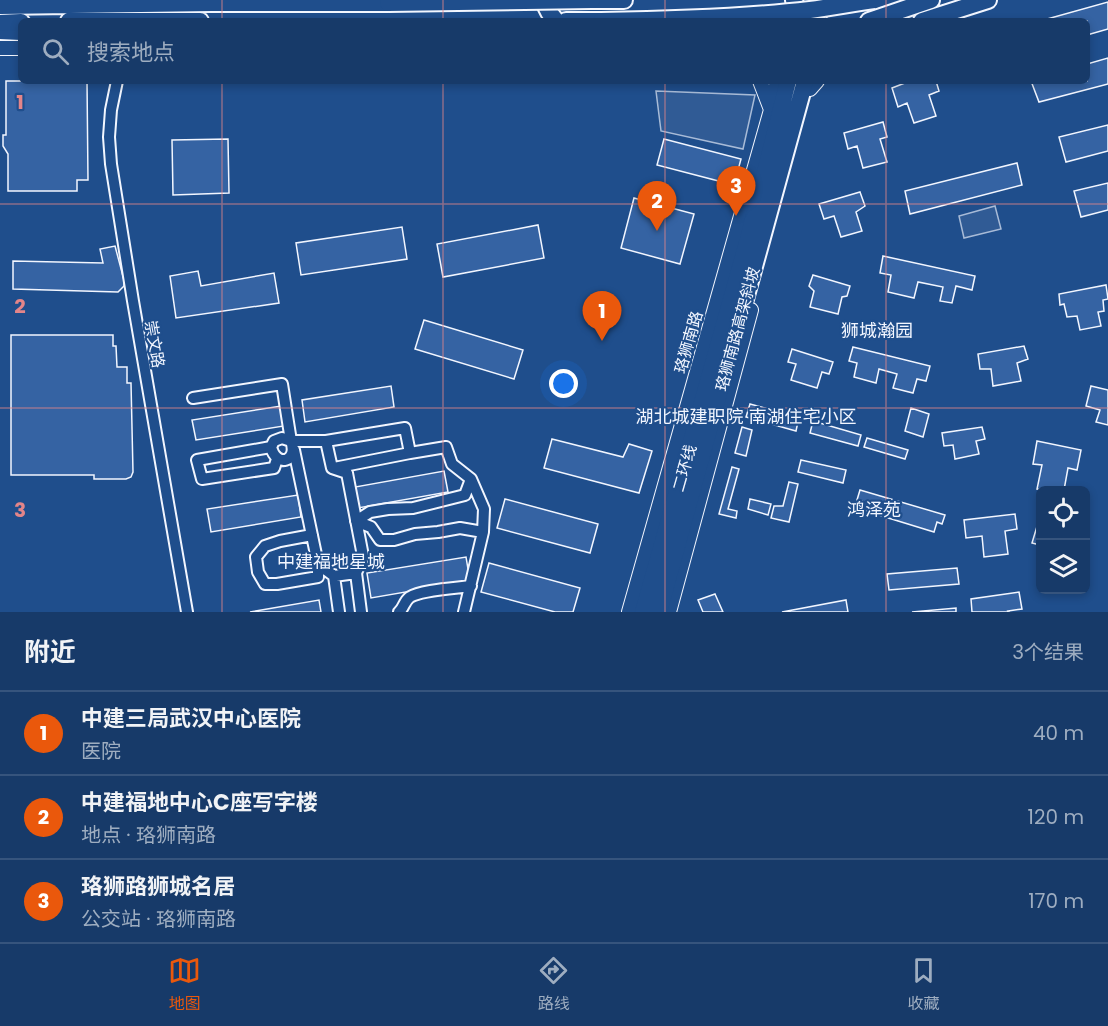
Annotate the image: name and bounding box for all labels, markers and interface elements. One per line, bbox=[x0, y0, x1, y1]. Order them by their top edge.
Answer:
search box bbox=[18, 18, 1090, 84]
icon: search bbox=[39, 35, 72, 68]
text: 搜索地点 bbox=[87, 37, 175, 68]
text: 1 bbox=[16, 88, 24, 116]
pin: 3 bbox=[716, 166, 756, 216]
pin: 2 bbox=[638, 182, 676, 231]
street label: 珞狮南路高架斜坡 bbox=[710, 264, 765, 394]
text: 2 bbox=[14, 292, 26, 320]
pin: 1 bbox=[582, 292, 622, 341]
street label: 珞狮南路 bbox=[669, 308, 708, 376]
street label: 崇文路 bbox=[139, 318, 170, 370]
district label: 狮城瀚园 bbox=[841, 318, 913, 343]
your location bbox=[549, 369, 578, 398]
district label: 湖北城建职院 南湖住宅小区 bbox=[636, 404, 856, 429]
street label: 二环线 bbox=[667, 442, 702, 494]
map controls bbox=[1036, 486, 1090, 594]
button: locate bbox=[1036, 486, 1090, 540]
text: 3 bbox=[14, 496, 26, 524]
district label: 鸿泽苑 bbox=[847, 497, 901, 522]
button: layers bbox=[1036, 540, 1090, 594]
district label: 中建福地星城 bbox=[277, 549, 385, 574]
text: 附近 bbox=[24, 634, 76, 670]
text: 3个结果 bbox=[1012, 638, 1084, 666]
text: 中建三局武汉中心医院 bbox=[81, 703, 301, 734]
text: 1 bbox=[40, 719, 47, 747]
text: 40 m bbox=[1033, 719, 1084, 747]
text: 医院 bbox=[81, 737, 121, 765]
text: 中建福地中心C座写字楼 bbox=[81, 787, 318, 818]
text: 2 bbox=[38, 803, 49, 831]
text: 120 m bbox=[1028, 803, 1084, 831]
text: 地点 · 珞狮南路 bbox=[81, 821, 216, 849]
text: 珞狮路狮城名居 bbox=[81, 871, 235, 902]
text: 3 bbox=[37, 887, 50, 915]
text: 170 m bbox=[1028, 887, 1084, 915]
text: 公交站 · 珞狮南路 bbox=[81, 905, 236, 933]
tab: 地图 bbox=[168, 954, 201, 1016]
tab: 路线 bbox=[537, 954, 570, 1016]
tab: 收藏 bbox=[907, 954, 940, 1016]

